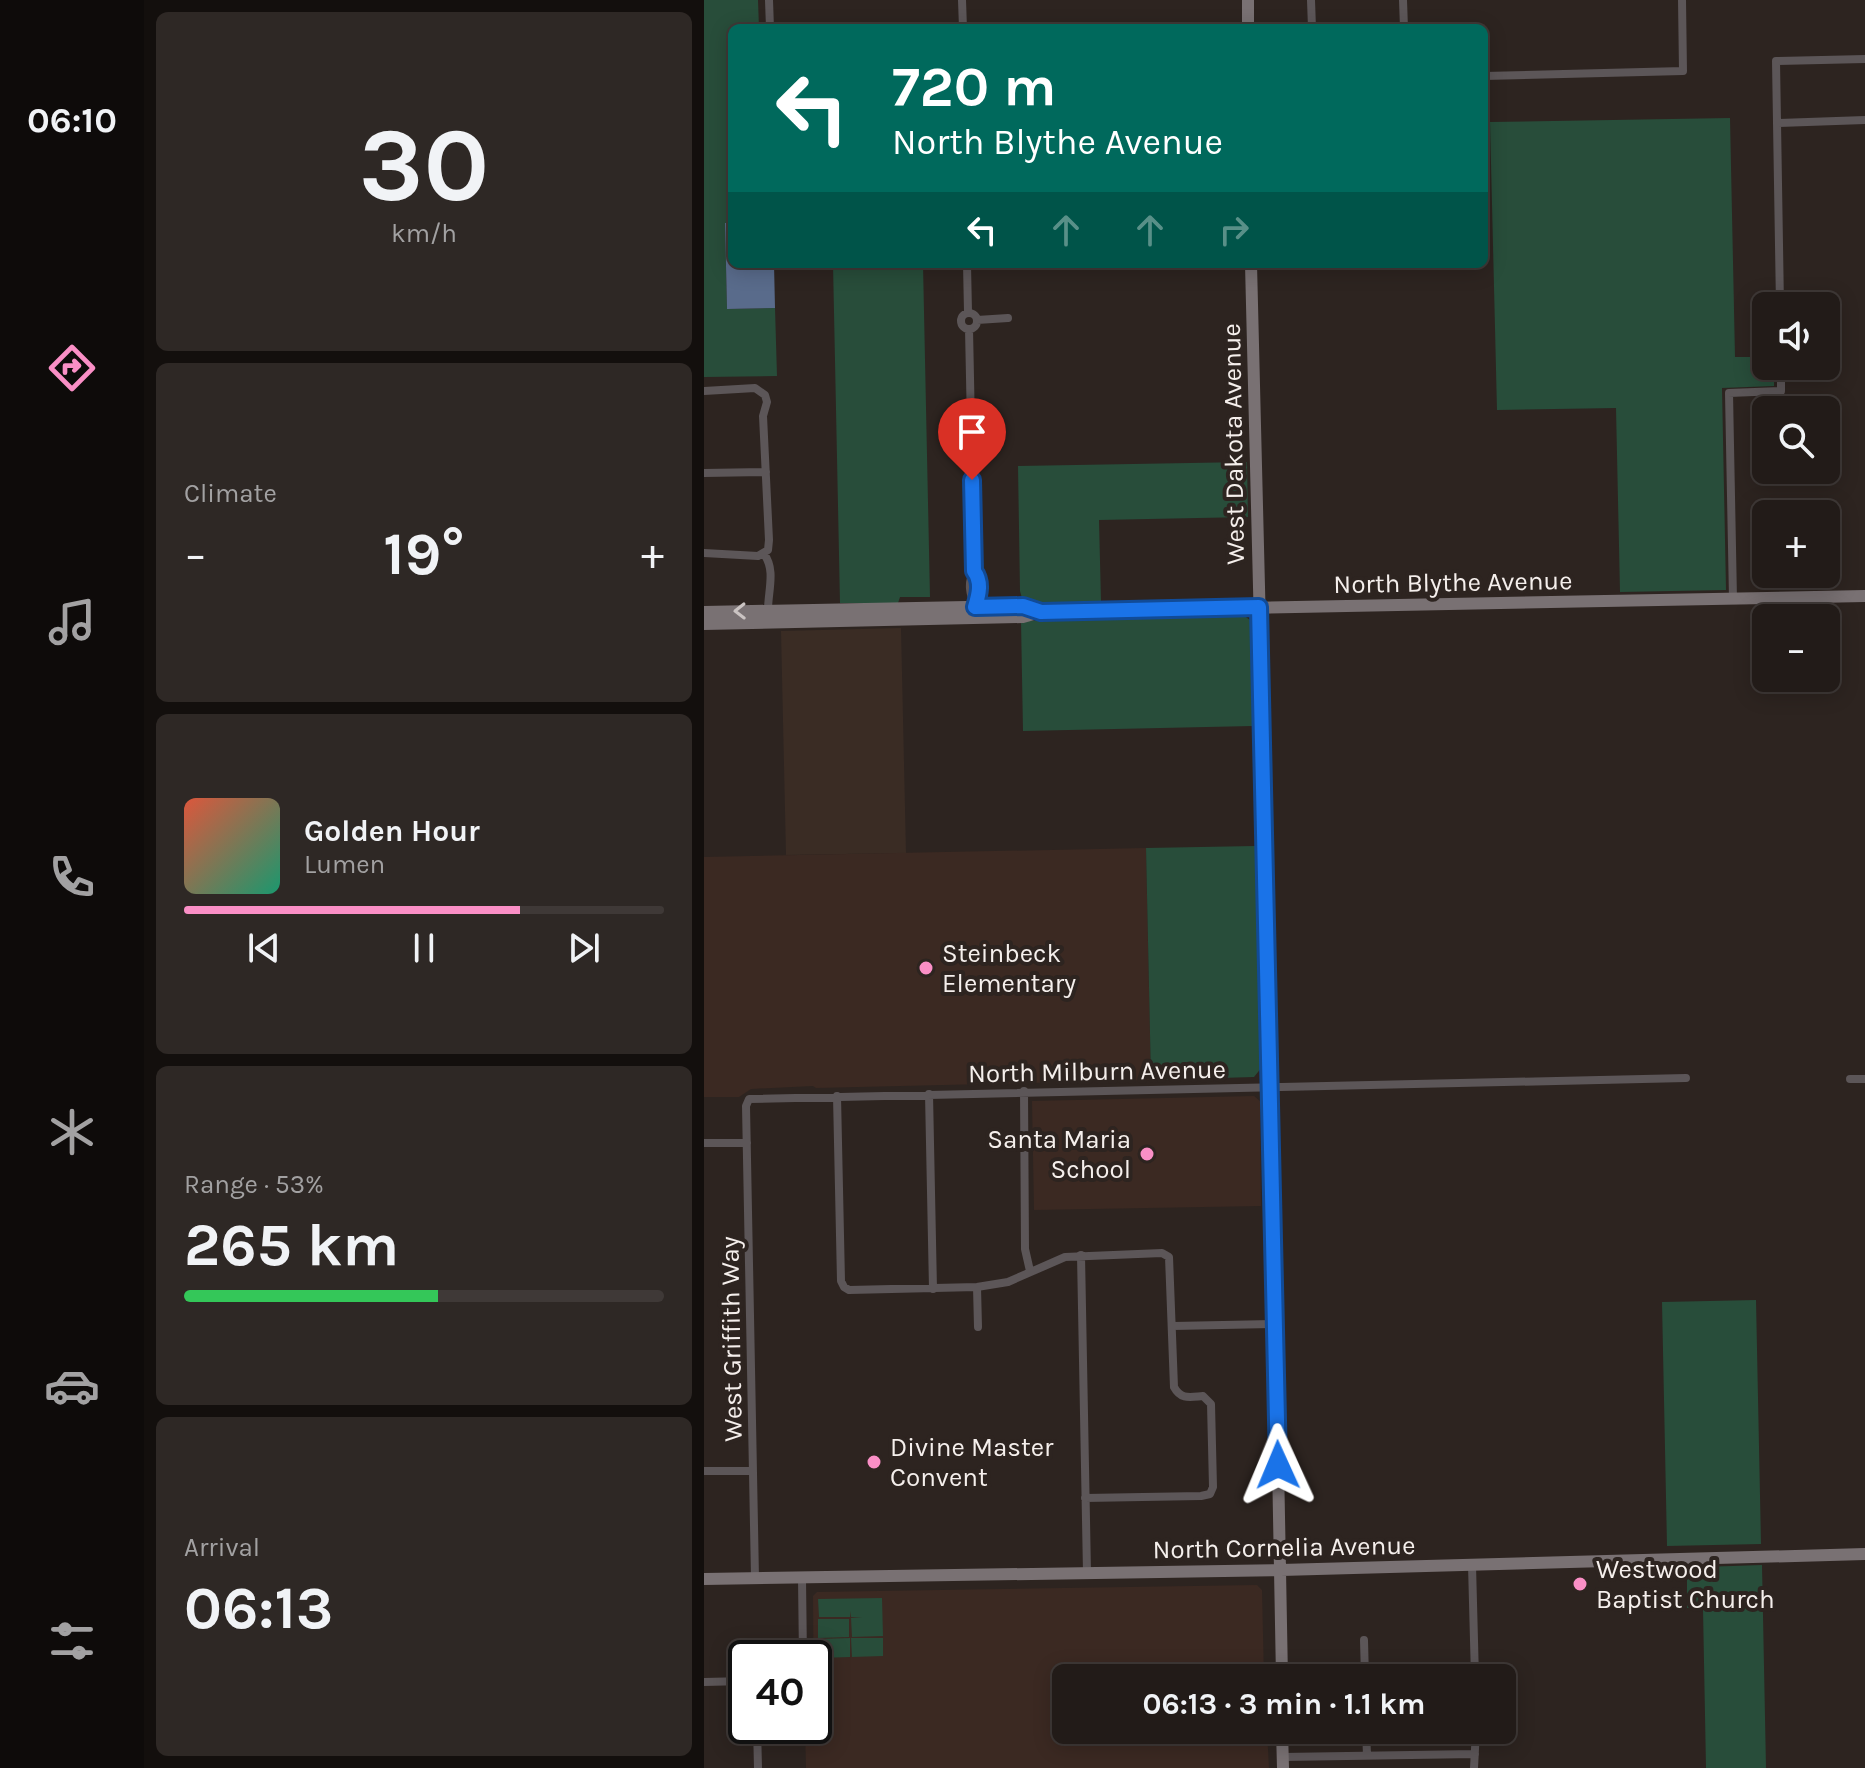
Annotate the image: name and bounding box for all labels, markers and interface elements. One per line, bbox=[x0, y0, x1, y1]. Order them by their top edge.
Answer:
text: 720 m bbox=[892, 54, 1056, 119]
icon: left bbox=[760, 56, 864, 160]
text: 06:10 bbox=[27, 99, 117, 141]
text: 30 bbox=[359, 105, 489, 226]
text: North Blythe Avenue bbox=[892, 121, 1223, 163]
icon: left bbox=[960, 208, 1004, 252]
icon: ahead bbox=[1044, 208, 1088, 252]
icon: ahead bbox=[1128, 208, 1172, 252]
icon: right bbox=[1212, 208, 1256, 252]
text: km/h bbox=[391, 218, 457, 249]
map controls bbox=[1752, 292, 1840, 692]
button: sound bbox=[1752, 292, 1840, 380]
street label: West Dakota Avenue bbox=[1216, 323, 1251, 565]
icon: directions bbox=[44, 340, 100, 396]
button: search bbox=[1752, 396, 1840, 484]
pin bbox=[938, 398, 1006, 480]
icon: arrive bbox=[950, 410, 994, 454]
text: Climate bbox=[184, 478, 277, 509]
button: + bbox=[1752, 500, 1840, 588]
text: 19° bbox=[383, 519, 465, 589]
text: − bbox=[184, 529, 207, 580]
text: + bbox=[641, 529, 664, 580]
street label: North Blythe Avenue bbox=[1333, 565, 1573, 600]
icon: music bbox=[44, 594, 100, 650]
one-way arrow bbox=[733, 602, 746, 620]
button: − bbox=[1752, 604, 1840, 692]
text: Golden Hour bbox=[304, 813, 480, 849]
icon: phone bbox=[44, 849, 100, 905]
text: Lumen bbox=[304, 849, 385, 880]
icon: previous bbox=[242, 926, 286, 970]
icon: pause bbox=[402, 926, 446, 970]
icon: next bbox=[562, 926, 606, 970]
place label: Steinbeck Elementary bbox=[942, 938, 1076, 999]
marker: Steinbeck Elementary bbox=[917, 959, 935, 977]
street label: North Milburn Avenue bbox=[968, 1054, 1226, 1089]
icon: climate bbox=[44, 1104, 100, 1160]
place label: Santa Maria School bbox=[987, 1124, 1131, 1185]
marker: Santa Maria School bbox=[1138, 1145, 1156, 1163]
text: Range · 53% bbox=[184, 1169, 324, 1200]
text: 265 km bbox=[184, 1210, 399, 1280]
street label: West Griffith Way bbox=[714, 1236, 749, 1442]
icon: car bbox=[44, 1358, 100, 1414]
position arrow bbox=[1236, 1423, 1320, 1507]
place label: Divine Master Convent bbox=[890, 1432, 1054, 1493]
marker: Divine Master Convent bbox=[865, 1453, 883, 1471]
street label: North Cornelia Avenue bbox=[1152, 1530, 1416, 1565]
text: Arrival bbox=[184, 1532, 260, 1563]
place label: Westwood Baptist Church bbox=[1596, 1554, 1775, 1615]
text: 06:13 bbox=[184, 1573, 333, 1643]
marker: Westwood Baptist Church bbox=[1571, 1575, 1589, 1593]
icon: filters bbox=[44, 1613, 100, 1669]
speed limit sign: 40 bbox=[728, 1640, 832, 1744]
text: 06:13 · 3 min · 1.1 km bbox=[1143, 1686, 1425, 1722]

